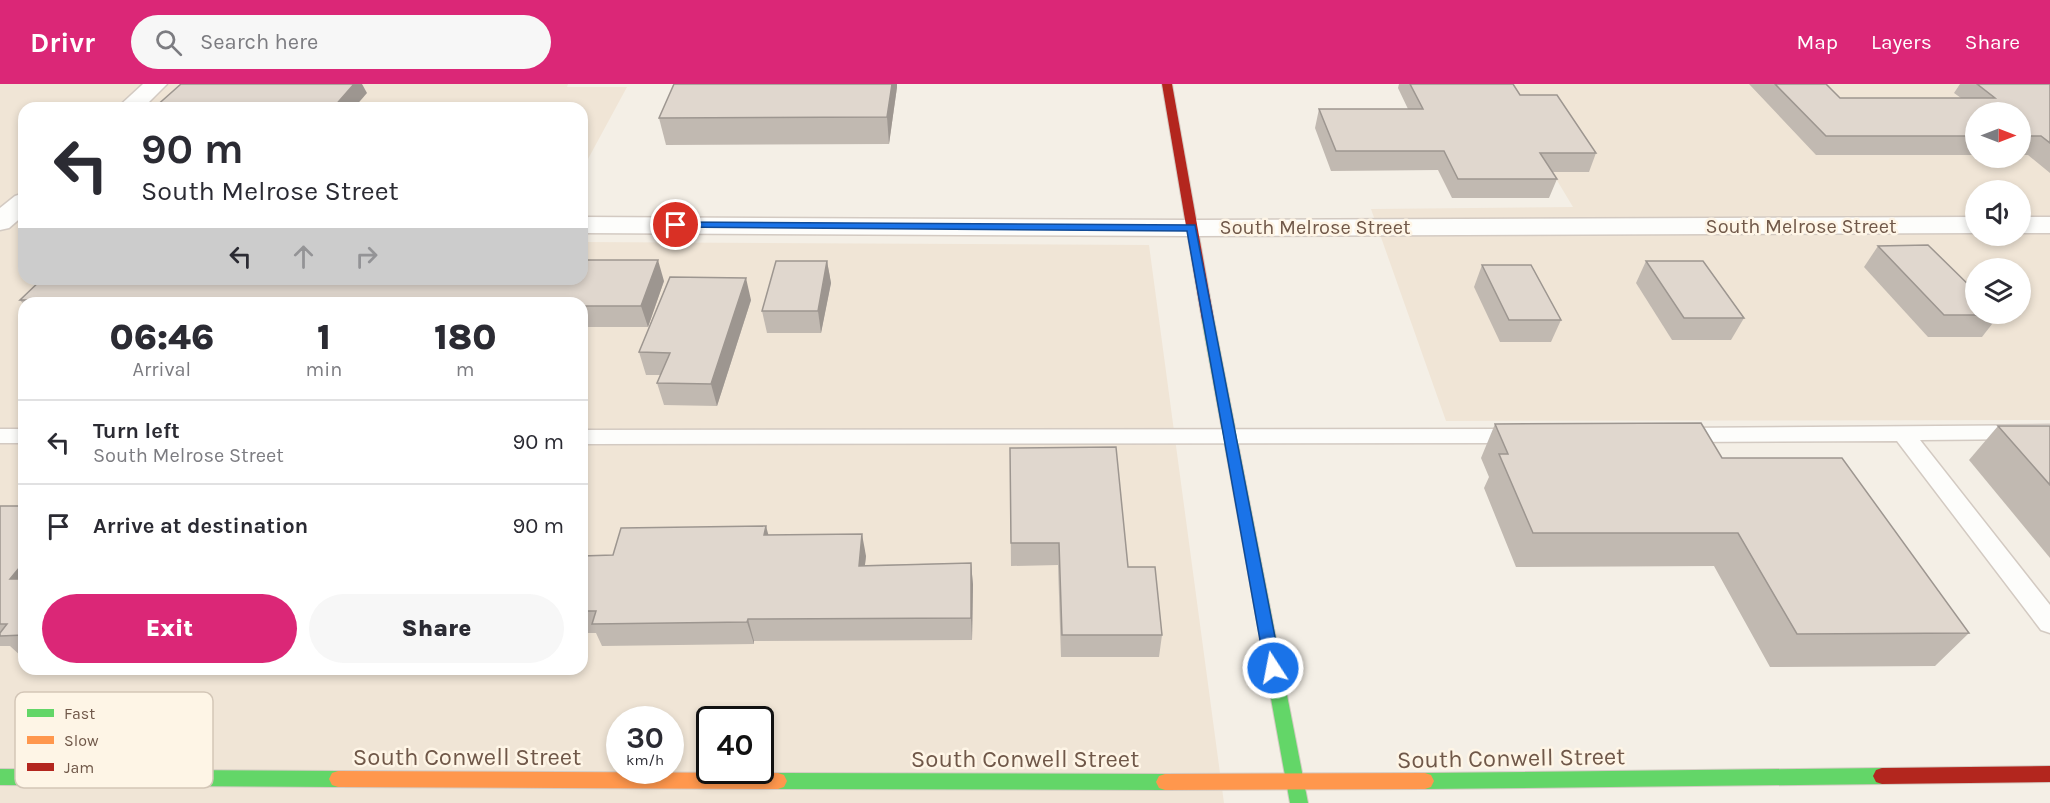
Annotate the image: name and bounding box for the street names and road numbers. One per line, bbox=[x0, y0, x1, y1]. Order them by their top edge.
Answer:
street label: South Melrose Street bbox=[1706, 215, 1897, 238]
street label: South Melrose Street bbox=[1220, 216, 1411, 239]
street label: South Conwell Street bbox=[1397, 742, 1625, 774]
street label: South Conwell Street bbox=[353, 743, 581, 771]
street label: South Conwell Street bbox=[911, 745, 1139, 773]

